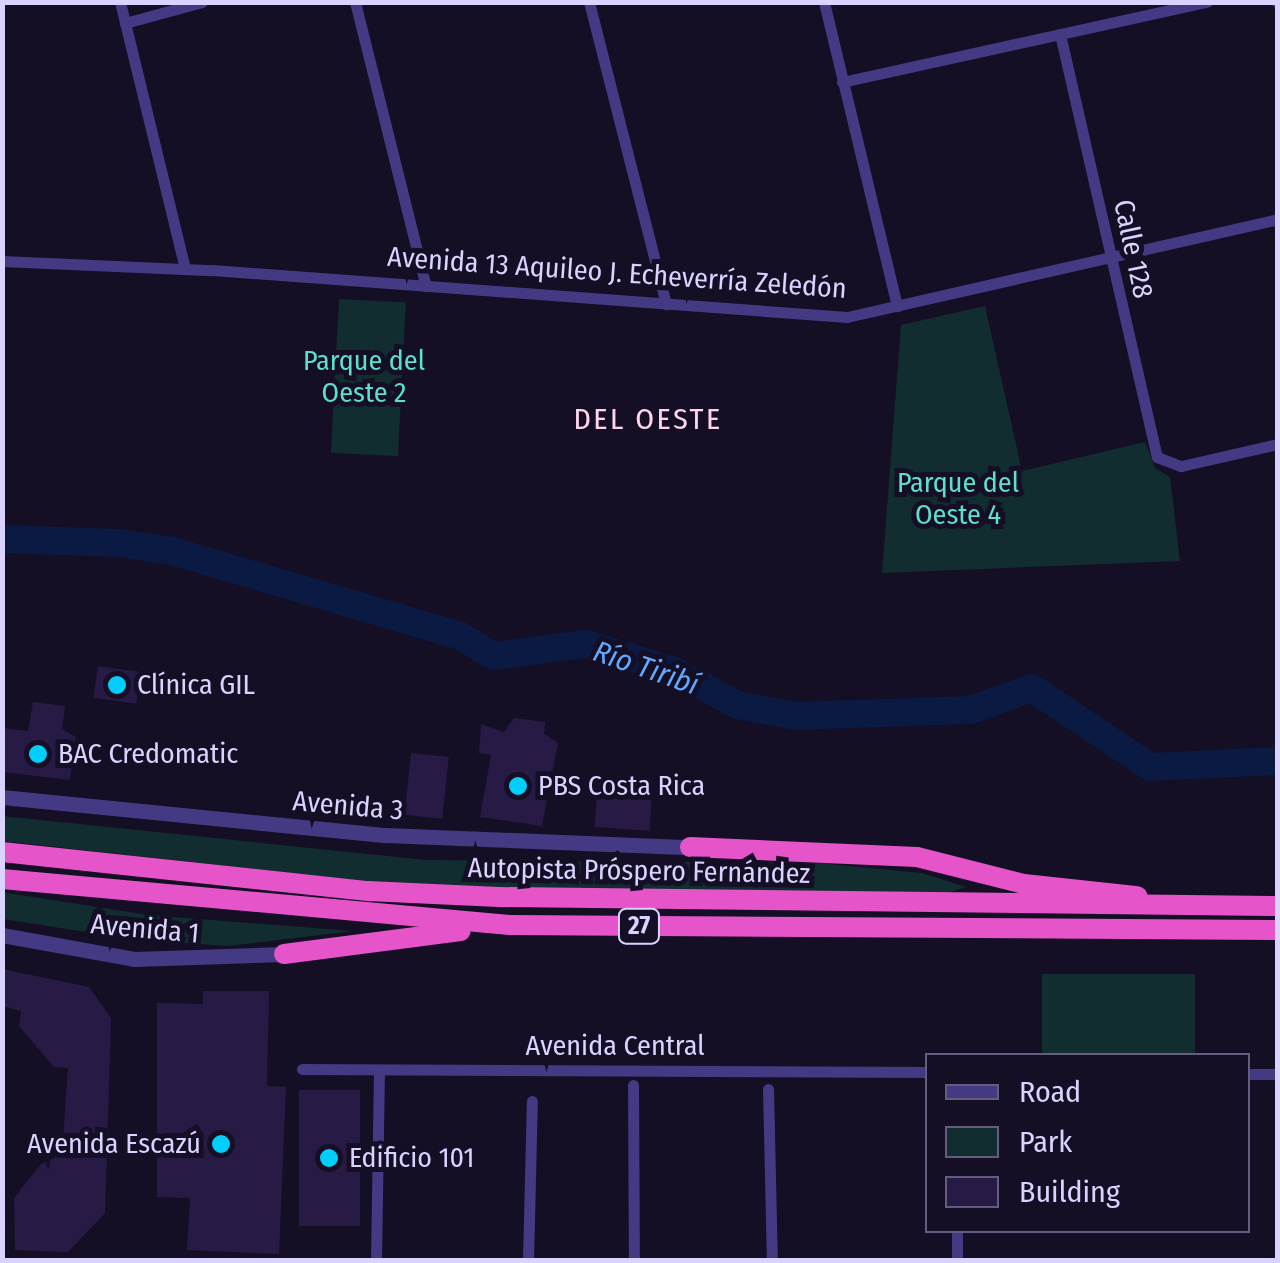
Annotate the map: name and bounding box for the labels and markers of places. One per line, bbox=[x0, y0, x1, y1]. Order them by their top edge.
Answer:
place label: Clínica GIL bbox=[137, 668, 255, 702]
marker: Clínica GIL bbox=[106, 674, 128, 696]
place label: BAC Credomatic bbox=[58, 737, 238, 771]
marker: BAC Credomatic bbox=[27, 743, 49, 765]
place label: PBS Costa Rica bbox=[538, 769, 705, 803]
marker: PBS Costa Rica bbox=[507, 775, 529, 797]
place label: Avenida Escazú bbox=[27, 1127, 201, 1161]
marker: Avenida Escazú bbox=[210, 1133, 232, 1155]
place label: Edificio 101 bbox=[349, 1141, 474, 1175]
marker: Edificio 101 bbox=[318, 1147, 340, 1169]

